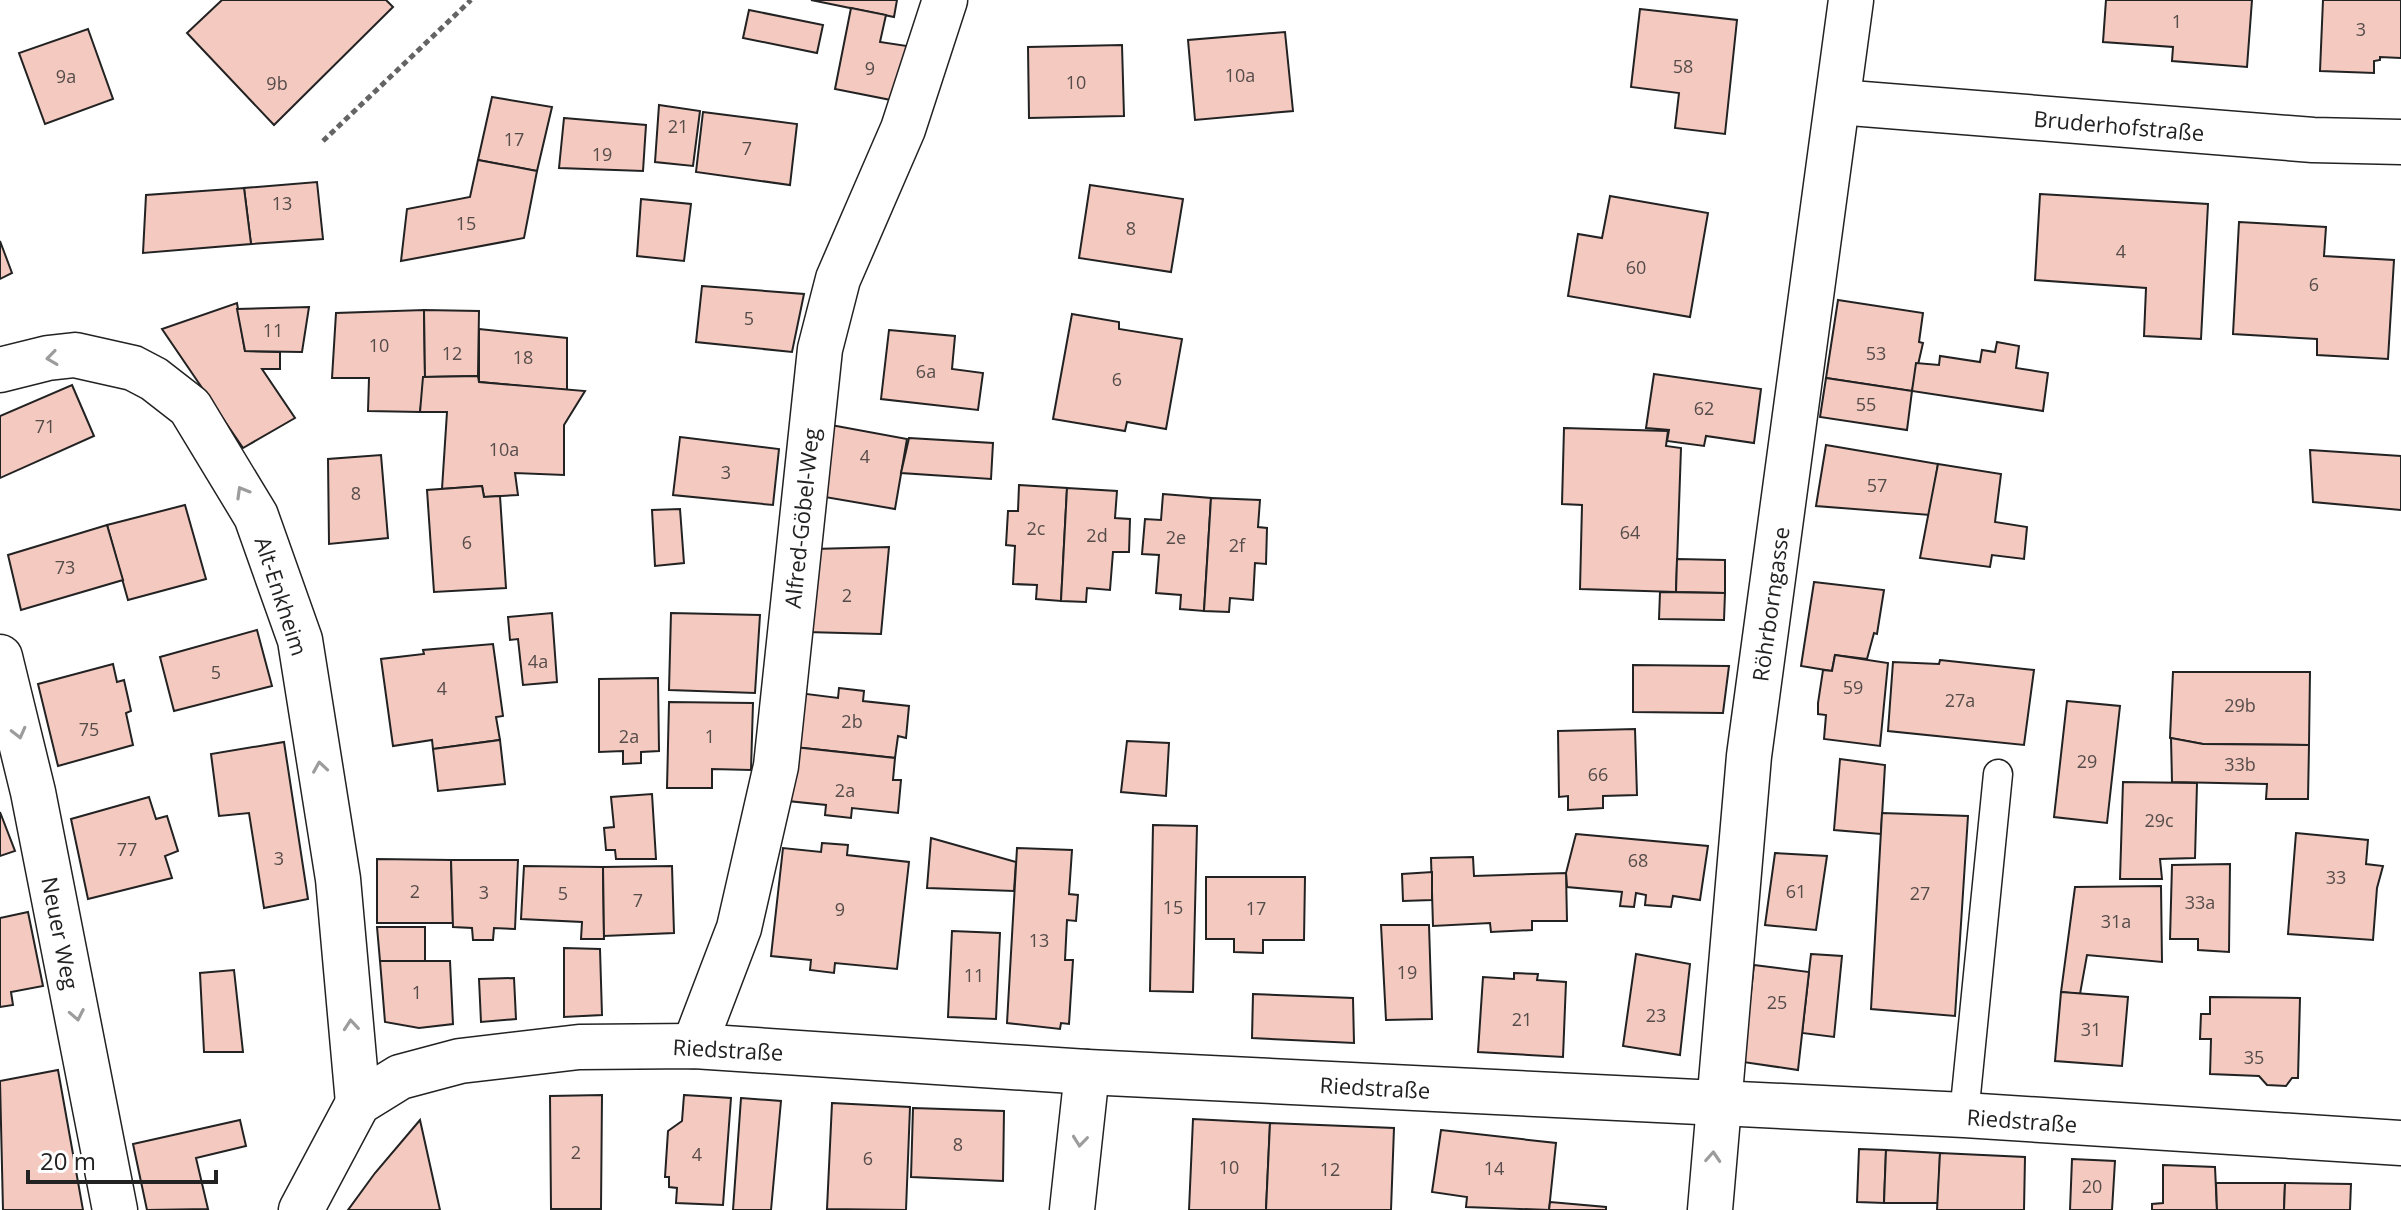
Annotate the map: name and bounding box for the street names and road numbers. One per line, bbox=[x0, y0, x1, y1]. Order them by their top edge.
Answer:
street label: Bruderhofstraße bbox=[2032, 103, 2206, 147]
street label: Alfred-Göbel-Weg bbox=[777, 426, 825, 610]
street label: Röhrborngasse bbox=[1744, 525, 1796, 683]
street label: Alt-Enkheim bbox=[249, 533, 315, 659]
street label: Neuer Weg bbox=[35, 874, 87, 992]
street label: Riedstraße bbox=[672, 1031, 784, 1067]
street label: Riedstraße bbox=[1319, 1069, 1431, 1105]
street label: Riedstraße bbox=[1966, 1101, 2078, 1139]

